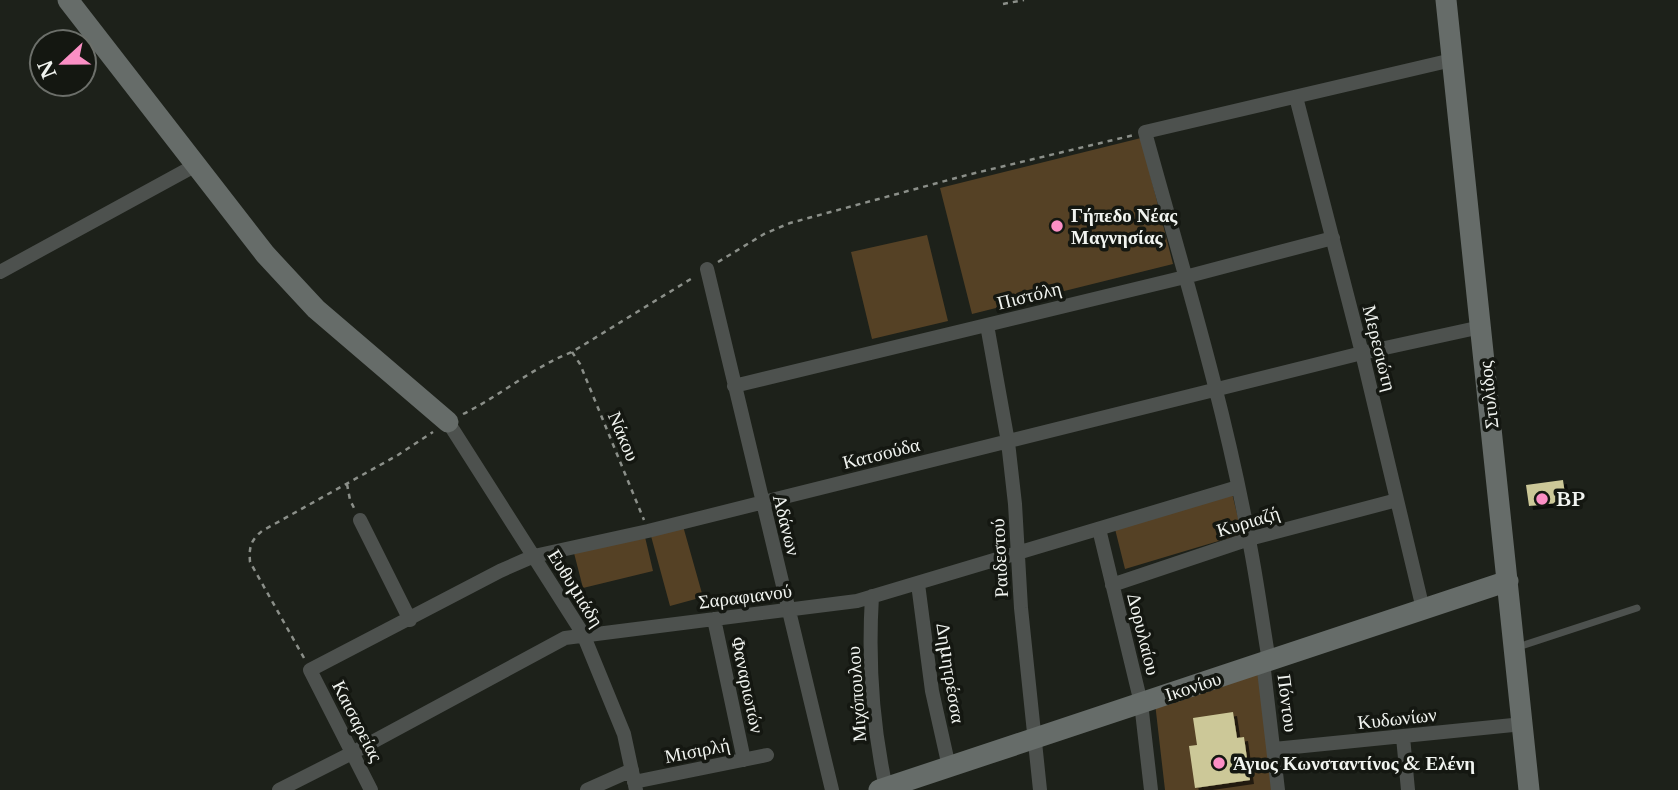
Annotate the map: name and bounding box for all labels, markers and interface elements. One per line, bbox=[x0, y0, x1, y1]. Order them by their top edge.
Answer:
north arrow bbox=[28, 28, 98, 98]
text: N bbox=[34, 56, 62, 82]
place label: Γήπεδο Νέας Μαγνησίας bbox=[1071, 204, 1178, 249]
marker: Γήπεδο Νέας Μαγνησίας bbox=[1049, 218, 1065, 234]
street label: Πιστόλη bbox=[995, 276, 1064, 315]
street label: Μερεσιώτη bbox=[1358, 303, 1401, 393]
street label: Στυλίδος bbox=[1473, 359, 1503, 430]
street label: Νάκου bbox=[603, 408, 644, 465]
street label: Κατσούδα bbox=[840, 433, 922, 474]
place label: BP bbox=[1556, 488, 1585, 511]
marker: BP bbox=[1534, 491, 1550, 507]
street label: Αδάνων bbox=[768, 492, 805, 559]
street label: Κυριαζή bbox=[1214, 501, 1282, 542]
street label: Ραιδεστού bbox=[986, 518, 1013, 598]
street label: Ευθυμιάδη bbox=[543, 545, 608, 631]
street label: Σαραφιανού bbox=[697, 579, 793, 614]
street label: Δορυλαίου bbox=[1122, 591, 1165, 678]
street label: Δημητρέσσα bbox=[931, 621, 970, 725]
street label: Φαναριωτών bbox=[726, 635, 769, 736]
street label: Μιχόπουλου bbox=[842, 645, 871, 743]
street label: Ικονίου bbox=[1162, 667, 1224, 706]
street label: Πόντου bbox=[1273, 673, 1302, 733]
street label: Καισαρείας bbox=[327, 677, 388, 766]
street label: Κυδωνίων bbox=[1356, 703, 1438, 734]
street label: Μισιρλή bbox=[663, 733, 732, 768]
place label: Άγιος Κωνσταντίνος & Ελένη bbox=[1233, 752, 1475, 775]
marker: Άγιος Κωνσταντίνος & Ελένη bbox=[1211, 755, 1227, 771]

